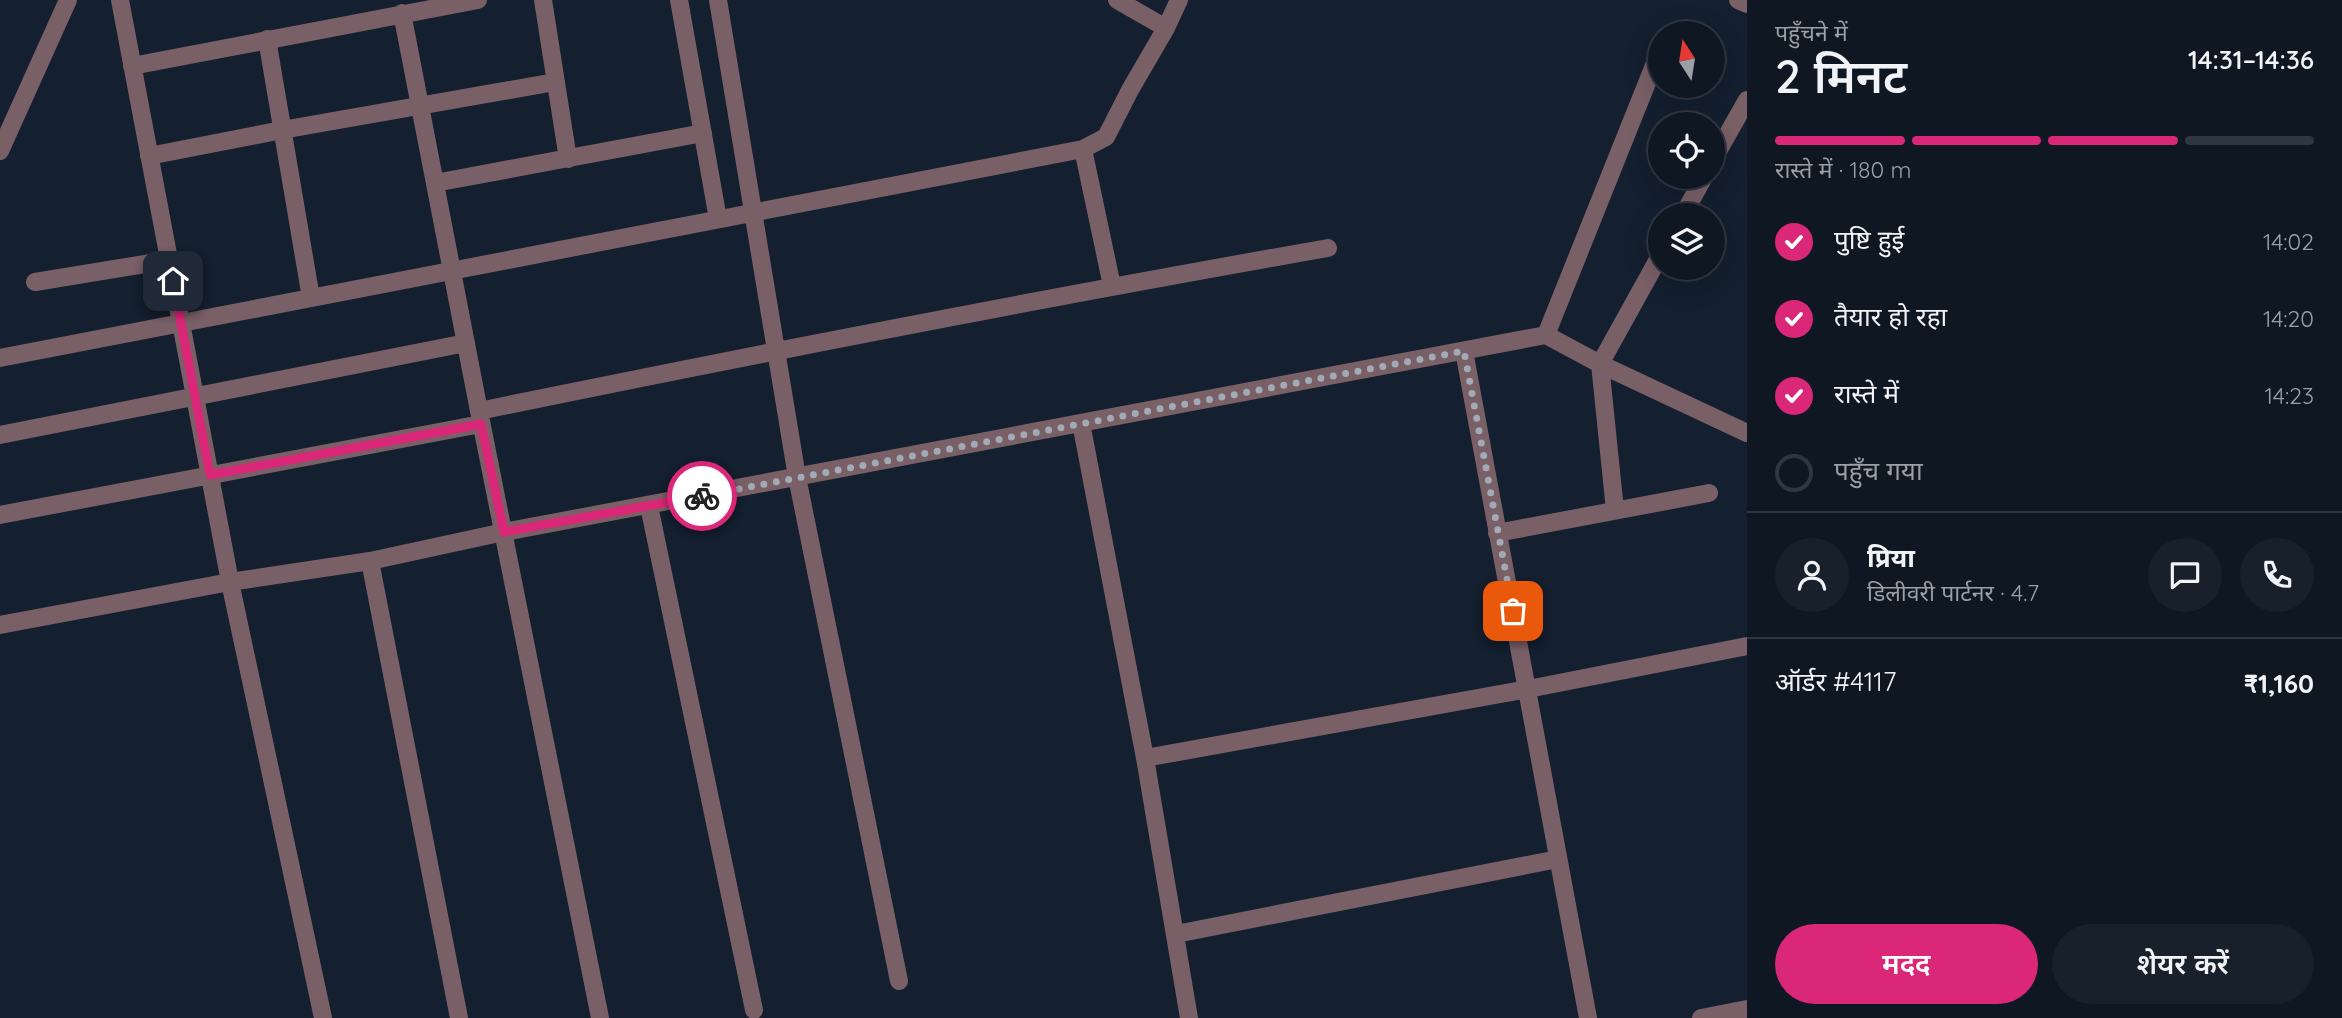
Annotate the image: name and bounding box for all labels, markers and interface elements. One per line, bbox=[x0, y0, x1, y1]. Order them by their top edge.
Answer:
text: पहुँचने में bbox=[1775, 18, 1848, 47]
north arrow bbox=[1648, 21, 1726, 98]
map controls bbox=[1648, 21, 1725, 280]
text: 14:31–14:36 bbox=[2188, 43, 2314, 76]
text: 2 मिनट bbox=[1775, 47, 1907, 105]
button: locate bbox=[1648, 112, 1725, 189]
text: रास्ते में · 180 m bbox=[1775, 155, 1911, 184]
button: layers bbox=[1648, 203, 1725, 280]
icon: check bbox=[1775, 223, 1813, 261]
text: पुष्टि हुई bbox=[1834, 223, 1904, 256]
text: 14:02 bbox=[2263, 227, 2314, 256]
pin bbox=[143, 251, 203, 311]
icon: home bbox=[154, 262, 192, 300]
icon: check bbox=[1775, 300, 1813, 338]
text: तैयार हो रहा bbox=[1834, 300, 1947, 333]
text: 14:20 bbox=[2263, 304, 2314, 333]
icon: check bbox=[1775, 377, 1813, 415]
text: रास्ते में bbox=[1834, 377, 1899, 410]
text: 14:23 bbox=[2265, 381, 2314, 410]
text: पहुँच गया bbox=[1834, 454, 1923, 487]
courier bbox=[667, 461, 737, 531]
icon: bike bbox=[683, 477, 721, 515]
button: person bbox=[1775, 538, 1849, 612]
button: chat bbox=[2148, 538, 2222, 612]
button: phone bbox=[2240, 538, 2314, 612]
text: प्रिया bbox=[1867, 541, 1915, 574]
text: डिलीवरी पार्टनर · 4.7 bbox=[1867, 578, 2039, 607]
pin bbox=[1483, 581, 1543, 641]
icon: bag bbox=[1494, 592, 1532, 630]
text: ऑर्डर #4117 bbox=[1775, 665, 1896, 698]
text: ₹1,160 bbox=[2244, 667, 2314, 700]
button: मदद bbox=[1775, 924, 2038, 1004]
button: शेयर करें bbox=[2052, 924, 2314, 1004]

